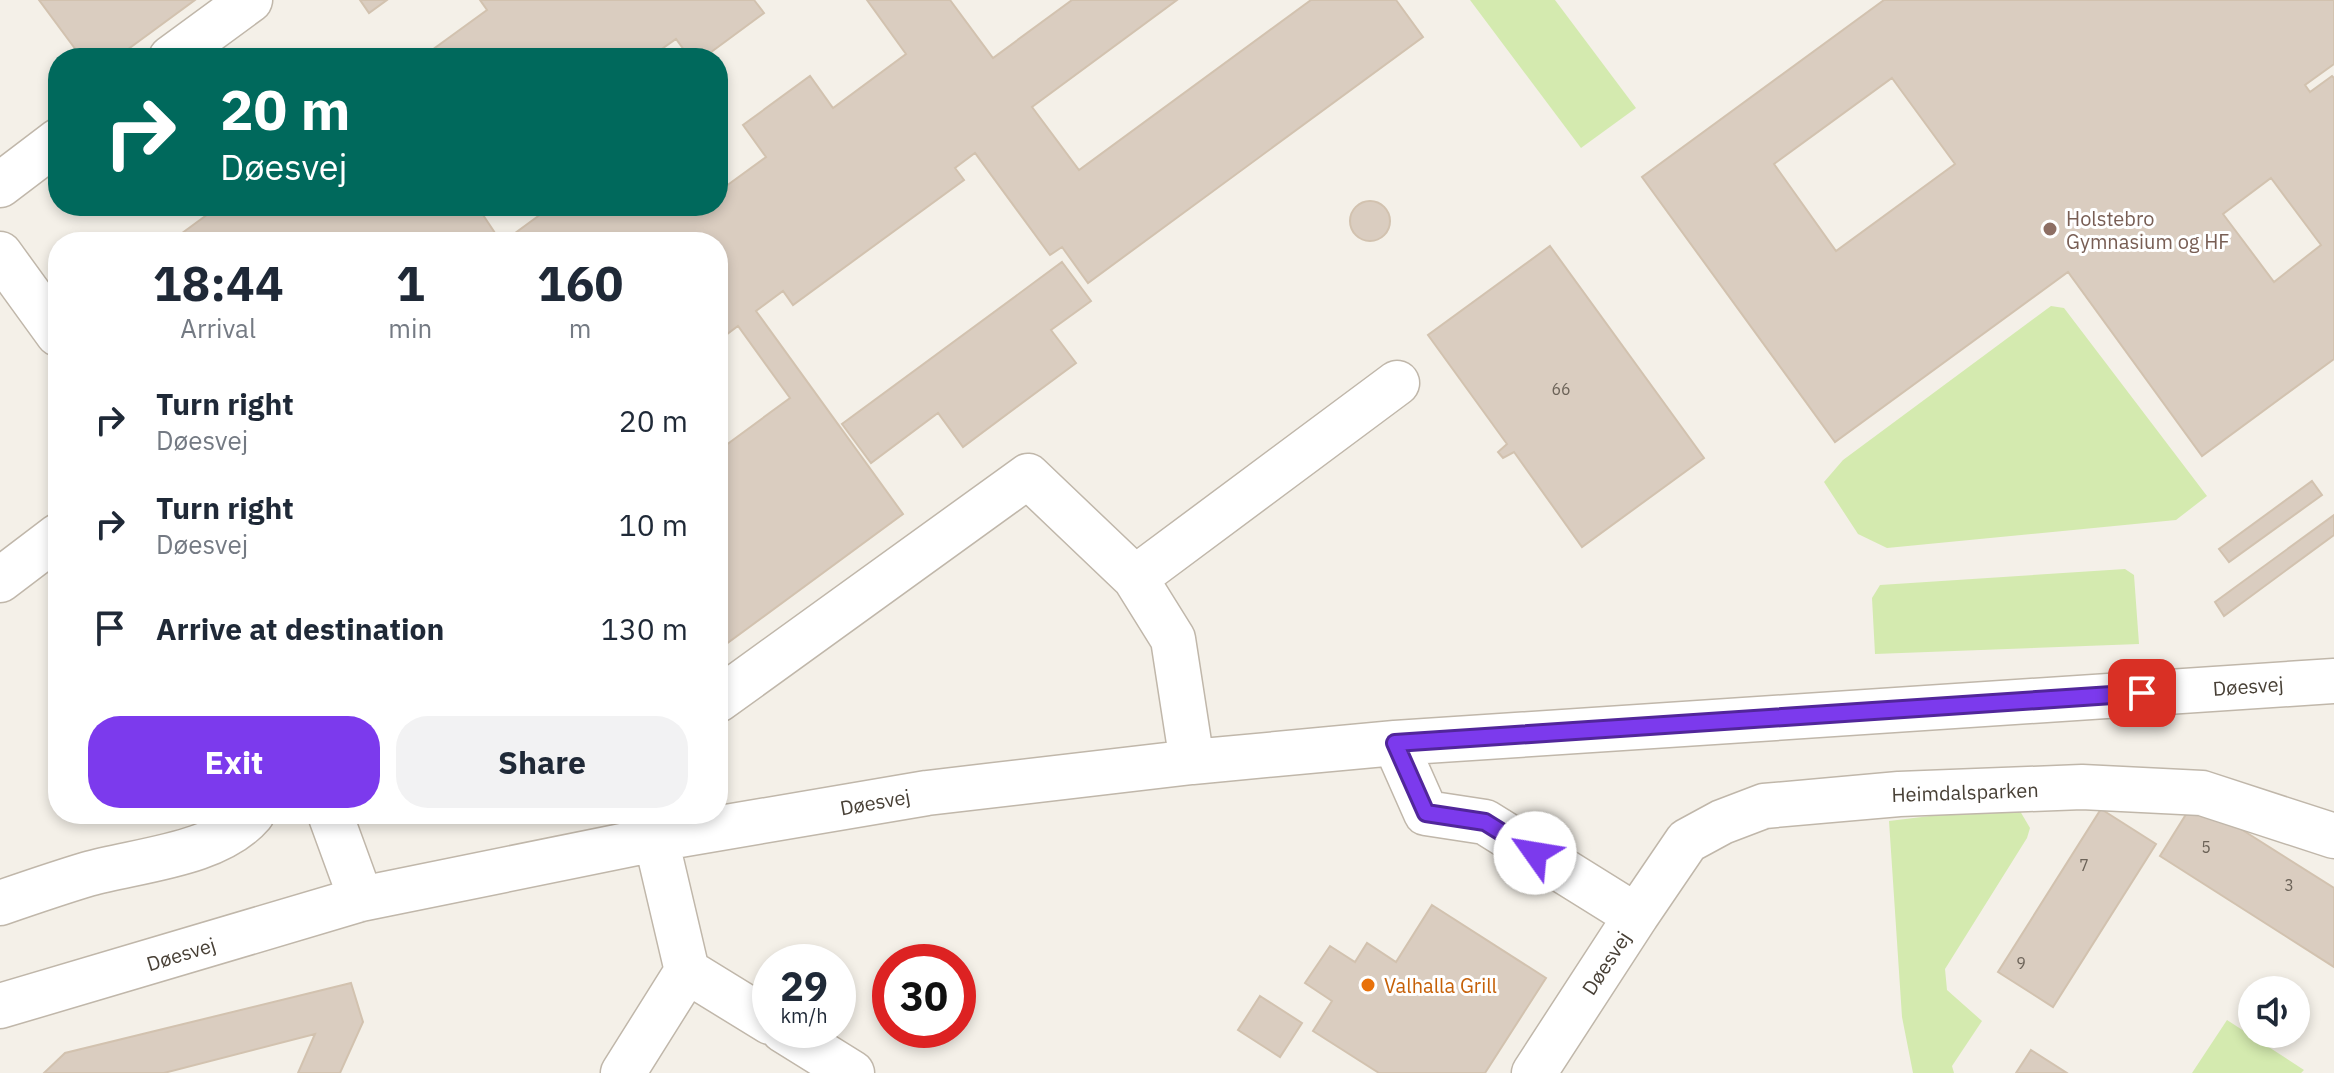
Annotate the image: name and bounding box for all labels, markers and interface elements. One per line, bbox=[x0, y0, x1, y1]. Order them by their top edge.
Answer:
text: 20 m bbox=[220, 73, 350, 145]
icon: right bbox=[88, 80, 192, 184]
text: Døesvej bbox=[220, 143, 348, 190]
place label: Holstebro Gymnasium og HF bbox=[2066, 205, 2229, 255]
marker: Holstebro Gymnasium og HF bbox=[2041, 220, 2059, 238]
text: 18:44 bbox=[153, 252, 284, 314]
text: 1 bbox=[396, 252, 425, 314]
text: 160 bbox=[537, 252, 623, 314]
text: Arrival bbox=[180, 311, 256, 345]
text: min bbox=[388, 311, 432, 345]
text: m bbox=[569, 311, 591, 345]
house number: 66 bbox=[1551, 379, 1571, 399]
text: Turn right bbox=[156, 384, 294, 423]
icon: right bbox=[88, 398, 132, 442]
text: 20 m bbox=[619, 401, 688, 440]
text: Døesvej bbox=[156, 423, 248, 457]
text: Turn right bbox=[156, 488, 294, 527]
icon: right bbox=[88, 502, 132, 546]
text: 10 m bbox=[619, 505, 688, 544]
text: Døesvej bbox=[156, 527, 248, 561]
icon: arrive bbox=[88, 606, 132, 650]
text: Arrive at destination bbox=[156, 609, 444, 648]
text: 130 m bbox=[601, 609, 688, 648]
pin bbox=[2108, 659, 2176, 727]
street label: Døesvej bbox=[2212, 670, 2284, 702]
icon: arrive bbox=[2120, 671, 2164, 715]
button: Exit bbox=[88, 716, 380, 808]
button: Share bbox=[396, 716, 688, 808]
street label: Heimdalsparken bbox=[1891, 776, 2039, 808]
street label: Døesvej bbox=[838, 783, 912, 821]
position arrow bbox=[1493, 811, 1577, 895]
house number: 5 bbox=[2201, 837, 2211, 857]
house number: 7 bbox=[2079, 855, 2089, 875]
house number: 3 bbox=[2284, 875, 2294, 895]
street label: Døesvej bbox=[1575, 926, 1637, 1000]
street label: Døesvej bbox=[143, 931, 219, 977]
speed limit sign: 30 bbox=[872, 944, 976, 1048]
house number: 9 bbox=[2016, 953, 2026, 973]
text: 29 bbox=[780, 960, 828, 1012]
place label: Valhalla Grill bbox=[1384, 972, 1497, 999]
marker: Valhalla Grill bbox=[1359, 976, 1377, 994]
map controls bbox=[2238, 976, 2310, 1048]
button: sound bbox=[2238, 976, 2310, 1048]
text: km/h bbox=[780, 1002, 828, 1029]

